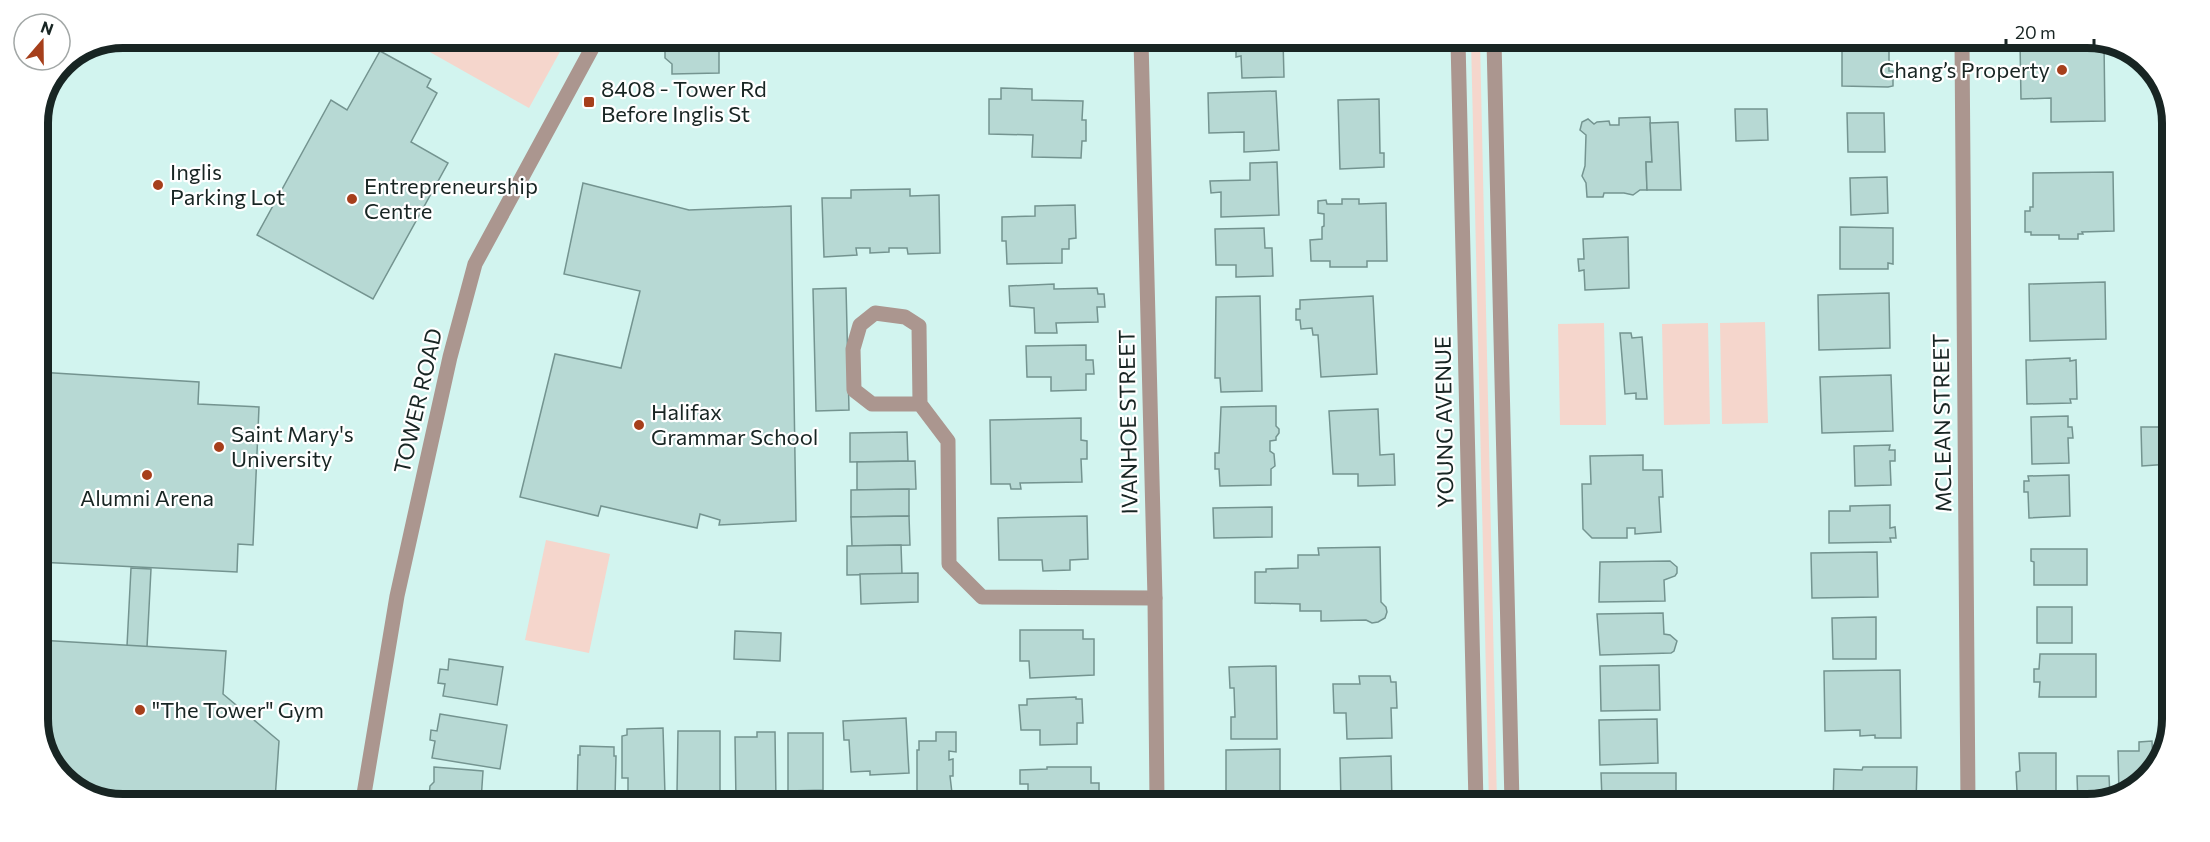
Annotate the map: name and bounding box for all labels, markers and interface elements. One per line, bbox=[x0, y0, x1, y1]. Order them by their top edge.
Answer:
north arrow bbox=[12, 12, 72, 72]
scale bar bbox=[2006, 12, 2094, 50]
text: N bbox=[38, 16, 56, 38]
text: 20 m bbox=[2015, 21, 2056, 43]
place label: Chang’s Property bbox=[1879, 56, 2050, 83]
marker: Chang’s Property bbox=[2055, 63, 2069, 77]
place label: 8408 - Tower Rd Before Inglis St bbox=[601, 75, 767, 127]
marker: 8408 - Tower Rd Before Inglis St bbox=[582, 95, 596, 109]
place label: Inglis Parking Lot bbox=[170, 158, 285, 210]
place label: Entrepreneurship Centre bbox=[364, 172, 538, 224]
marker: Inglis Parking Lot bbox=[151, 178, 165, 192]
marker: Entrepreneurship Centre bbox=[345, 192, 359, 206]
street label: TOWER ROAD bbox=[388, 326, 447, 476]
street label: IVANHOE STREET bbox=[1112, 329, 1143, 515]
street label: MCLEAN STREET bbox=[1926, 333, 1957, 513]
street label: YOUNG AVENUE bbox=[1429, 336, 1458, 508]
place label: Halifax Grammar School bbox=[651, 398, 818, 450]
marker: Halifax Grammar School bbox=[632, 418, 646, 432]
place label: Saint Mary's University bbox=[231, 420, 354, 472]
marker: Saint Mary's University bbox=[212, 440, 226, 454]
marker: Alumni Arena bbox=[140, 468, 154, 482]
place label: Alumni Arena bbox=[80, 484, 214, 511]
place label: "The Tower" Gym bbox=[152, 696, 324, 723]
marker: "The Tower" Gym bbox=[133, 703, 147, 717]

